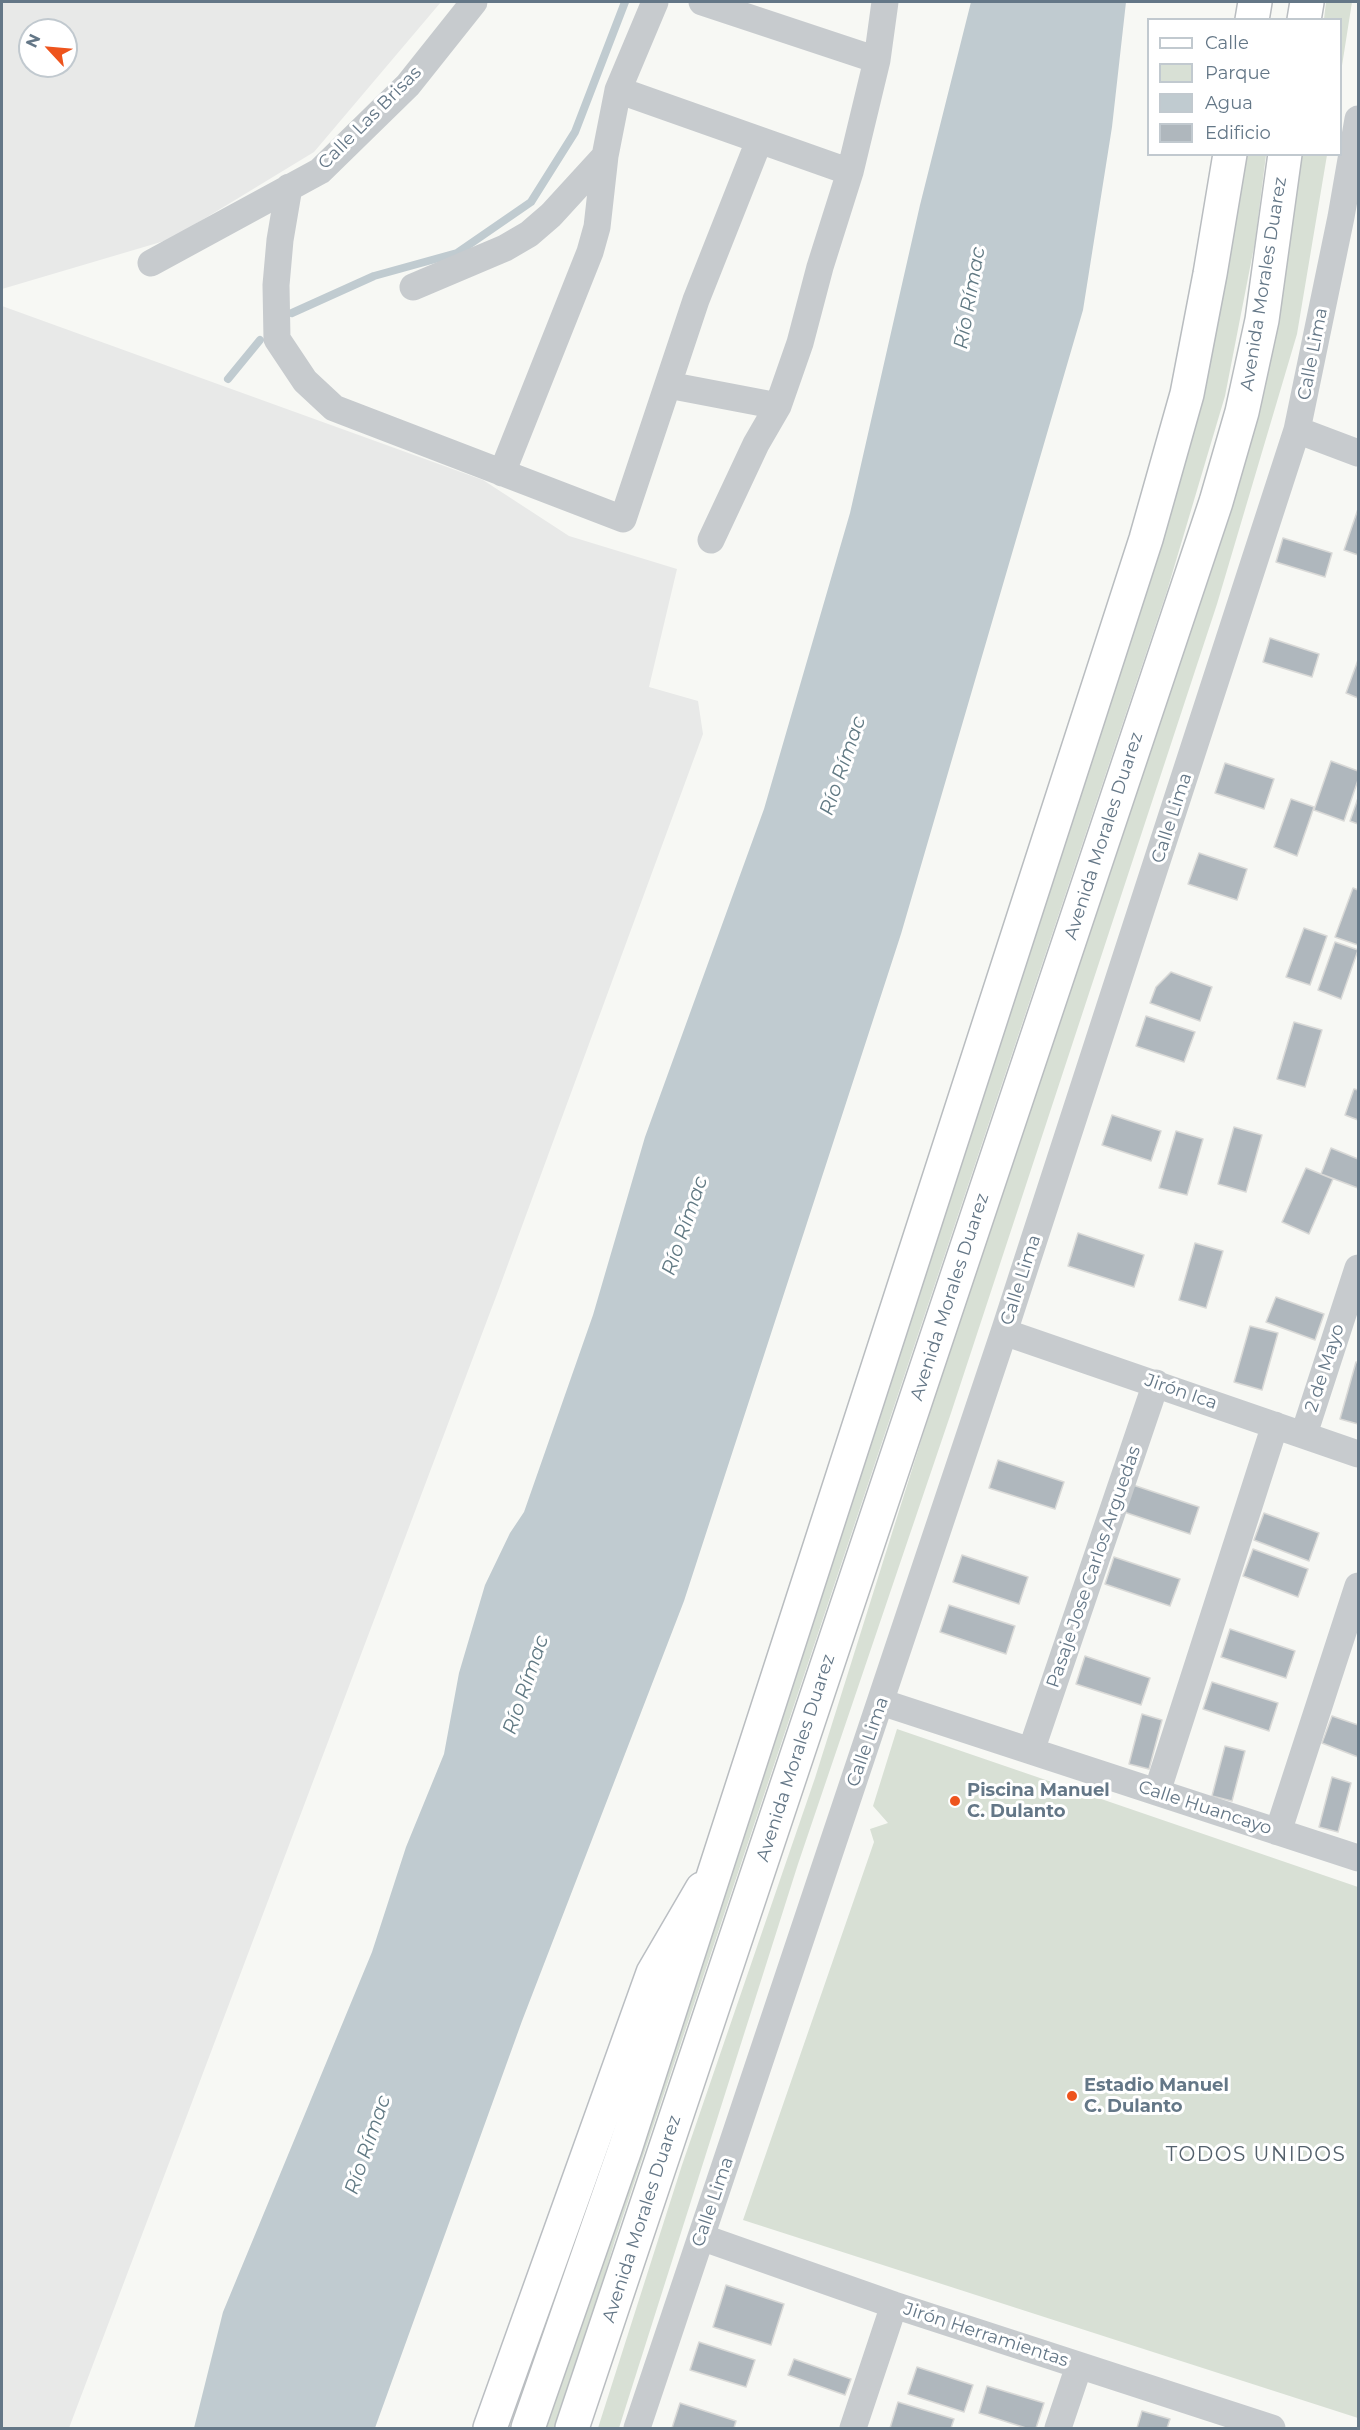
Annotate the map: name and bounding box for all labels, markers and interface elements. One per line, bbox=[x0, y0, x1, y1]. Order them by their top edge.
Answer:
north arrow bbox=[18, 18, 78, 78]
legend bbox=[1147, 18, 1342, 156]
text: N bbox=[22, 31, 45, 51]
text: Calle bbox=[1205, 32, 1249, 54]
street label: Calle Las Brisas bbox=[314, 62, 426, 174]
text: Parque bbox=[1205, 62, 1270, 84]
text: Agua bbox=[1205, 92, 1253, 114]
text: Edificio bbox=[1205, 122, 1271, 144]
street label: Avenida Morales Duarez bbox=[1236, 175, 1292, 393]
water label: Río Rímac bbox=[949, 245, 991, 351]
street label: Calle Lima bbox=[1293, 306, 1333, 402]
water label: Río Rímac bbox=[815, 713, 871, 819]
street label: Avenida Morales Duarez bbox=[1060, 730, 1148, 942]
street label: Calle Lima bbox=[1147, 770, 1197, 866]
water label: Río Rímac bbox=[657, 1173, 713, 1279]
street label: Avenida Morales Duarez bbox=[906, 1191, 994, 1403]
street label: Calle Lima bbox=[996, 1232, 1046, 1328]
street label: 2 de Mayo bbox=[1301, 1321, 1349, 1415]
street label: Jirón Ica bbox=[1142, 1370, 1220, 1414]
street label: Pasaje Jose Carlos Arguedas bbox=[1042, 1443, 1146, 1691]
water label: Río Rímac bbox=[498, 1632, 554, 1738]
street label: Avenida Morales Duarez bbox=[752, 1652, 840, 1864]
street label: Calle Lima bbox=[843, 1694, 893, 1790]
street label: Calle Huancayo bbox=[1135, 1776, 1275, 1840]
place label: Piscina Manuel C. Dulanto bbox=[967, 1780, 1110, 1822]
marker: Piscina Manuel C. Dulanto bbox=[948, 1794, 962, 1808]
place label: Estadio Manuel C. Dulanto bbox=[1084, 2075, 1229, 2118]
marker: Estadio Manuel C. Dulanto bbox=[1065, 2089, 1079, 2103]
water label: Río Rímac bbox=[340, 2092, 396, 2198]
street label: Avenida Morales Duarez bbox=[598, 2113, 686, 2325]
district label: TODOS UNIDOS bbox=[1166, 2143, 1346, 2167]
street label: Calle Lima bbox=[688, 2154, 738, 2250]
street label: Jirón Herramientas bbox=[901, 2298, 1071, 2372]

